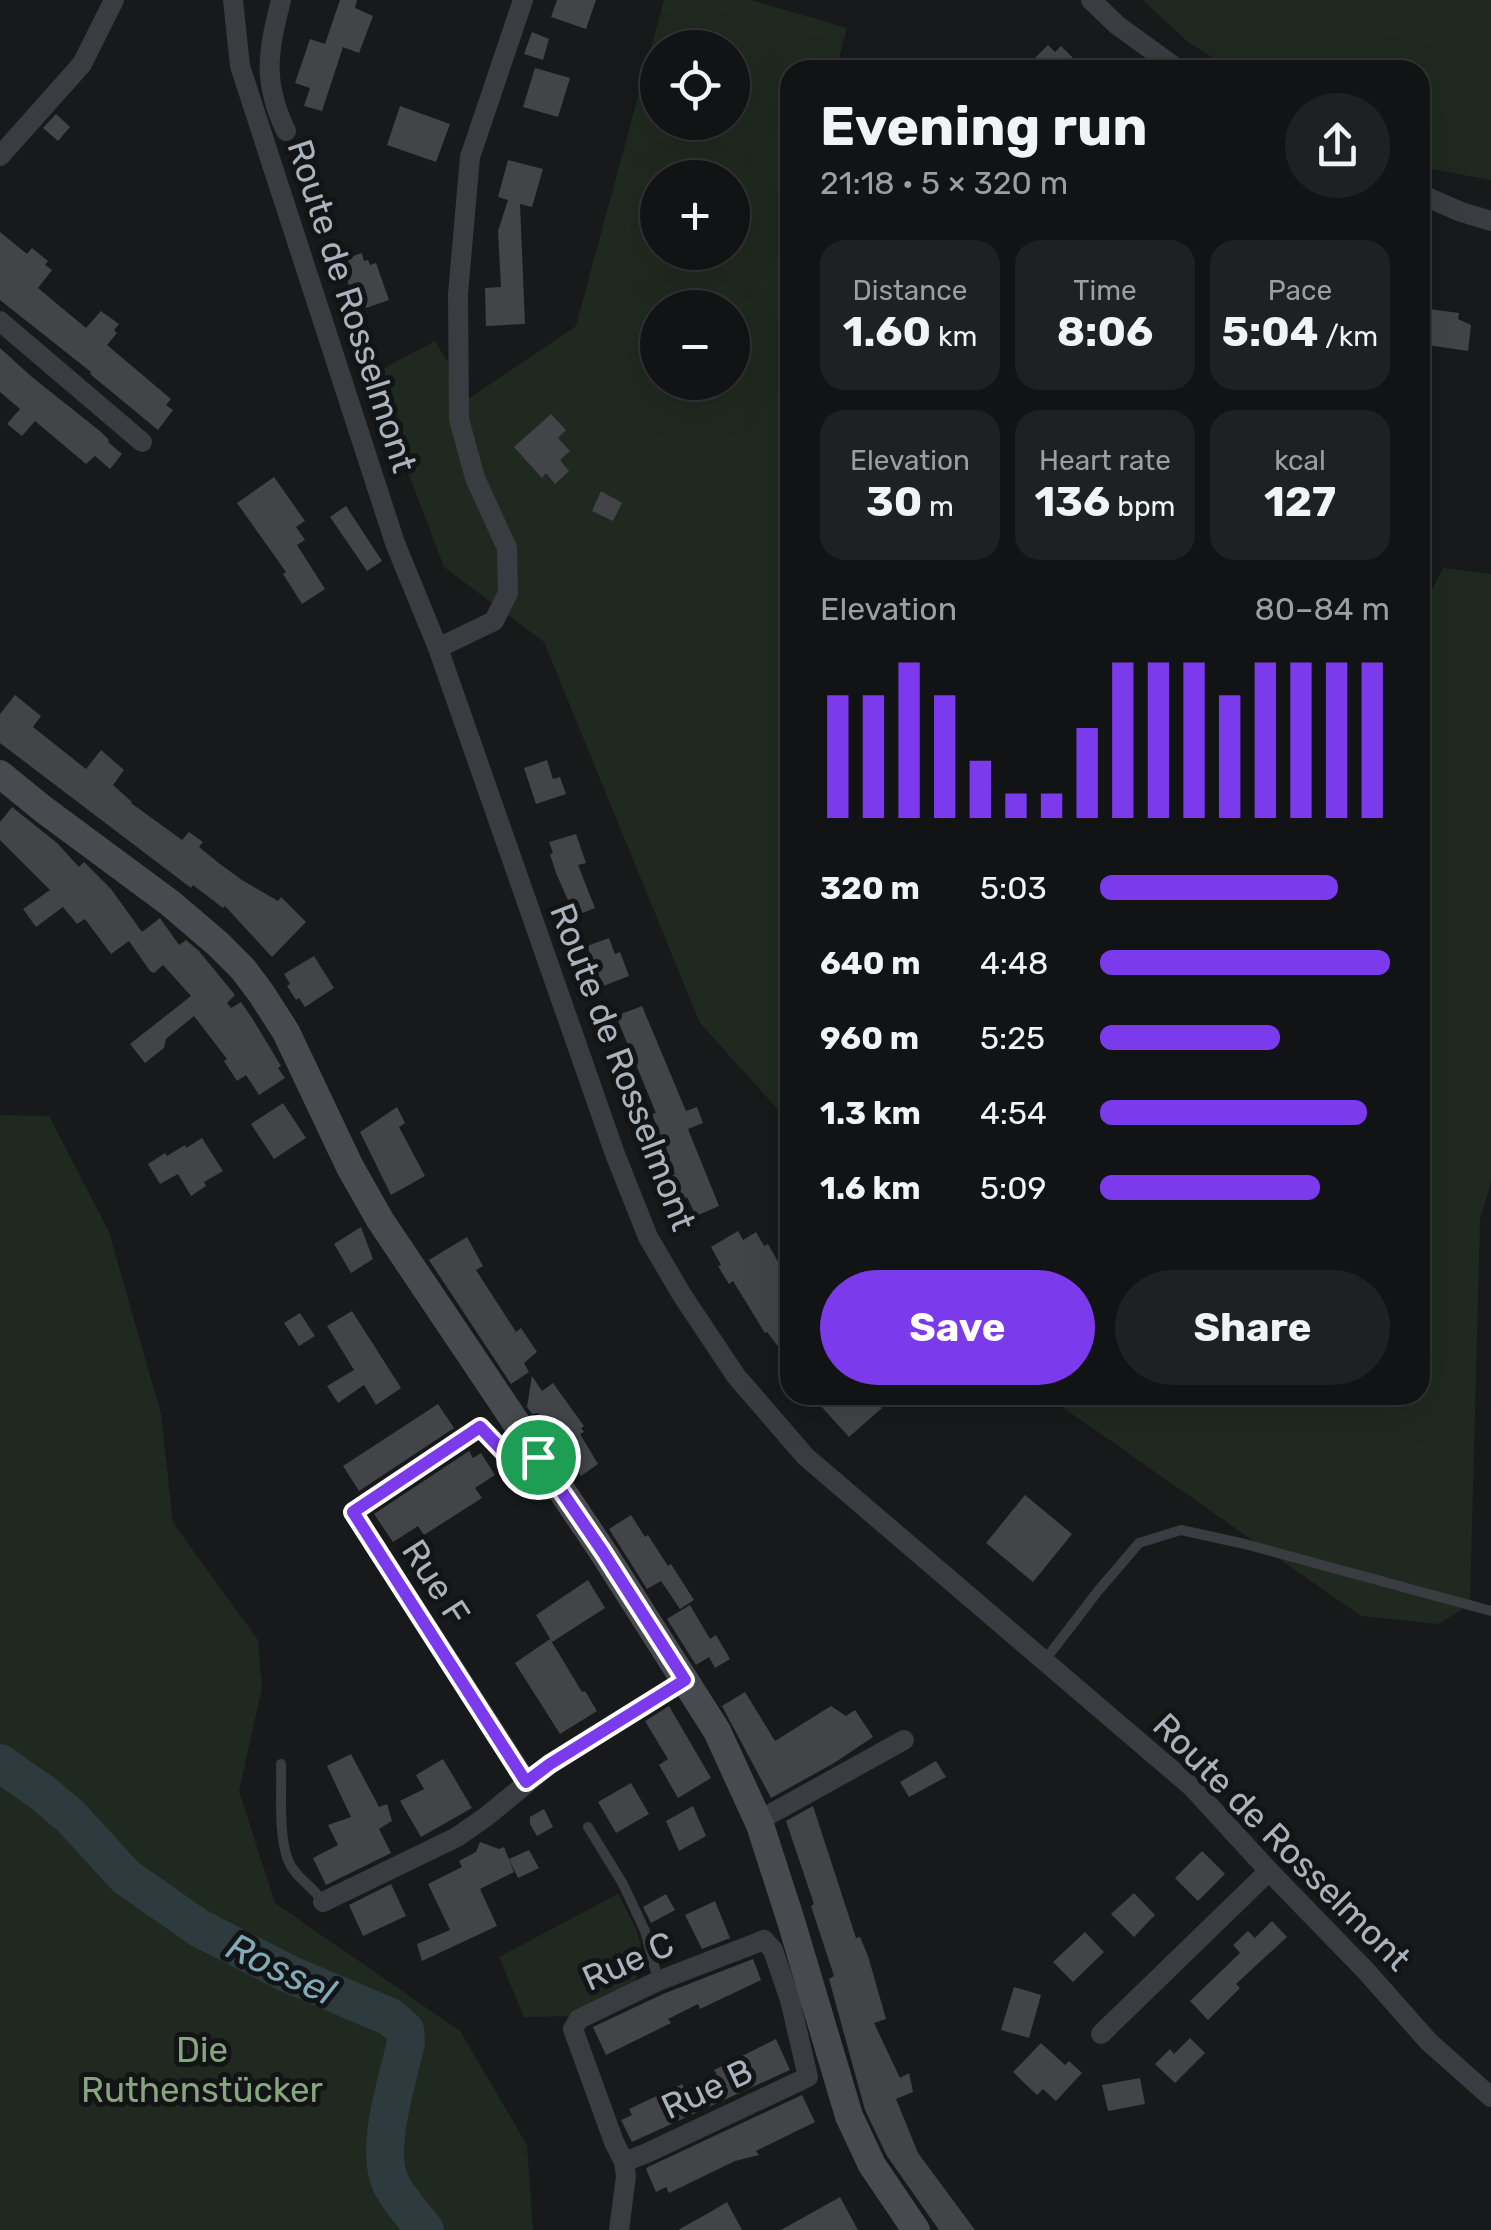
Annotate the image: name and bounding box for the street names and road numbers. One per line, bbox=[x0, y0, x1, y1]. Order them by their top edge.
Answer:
street label: Route de Rosselmont bbox=[278, 134, 426, 478]
street label: Route de Rosselmont bbox=[541, 897, 705, 1237]
street label: Rue F bbox=[393, 1532, 479, 1632]
street label: Route de Rosselmont bbox=[1144, 1704, 1420, 1980]
street label: Rue C bbox=[576, 1922, 680, 2000]
street label: Rue B bbox=[655, 2050, 759, 2128]

